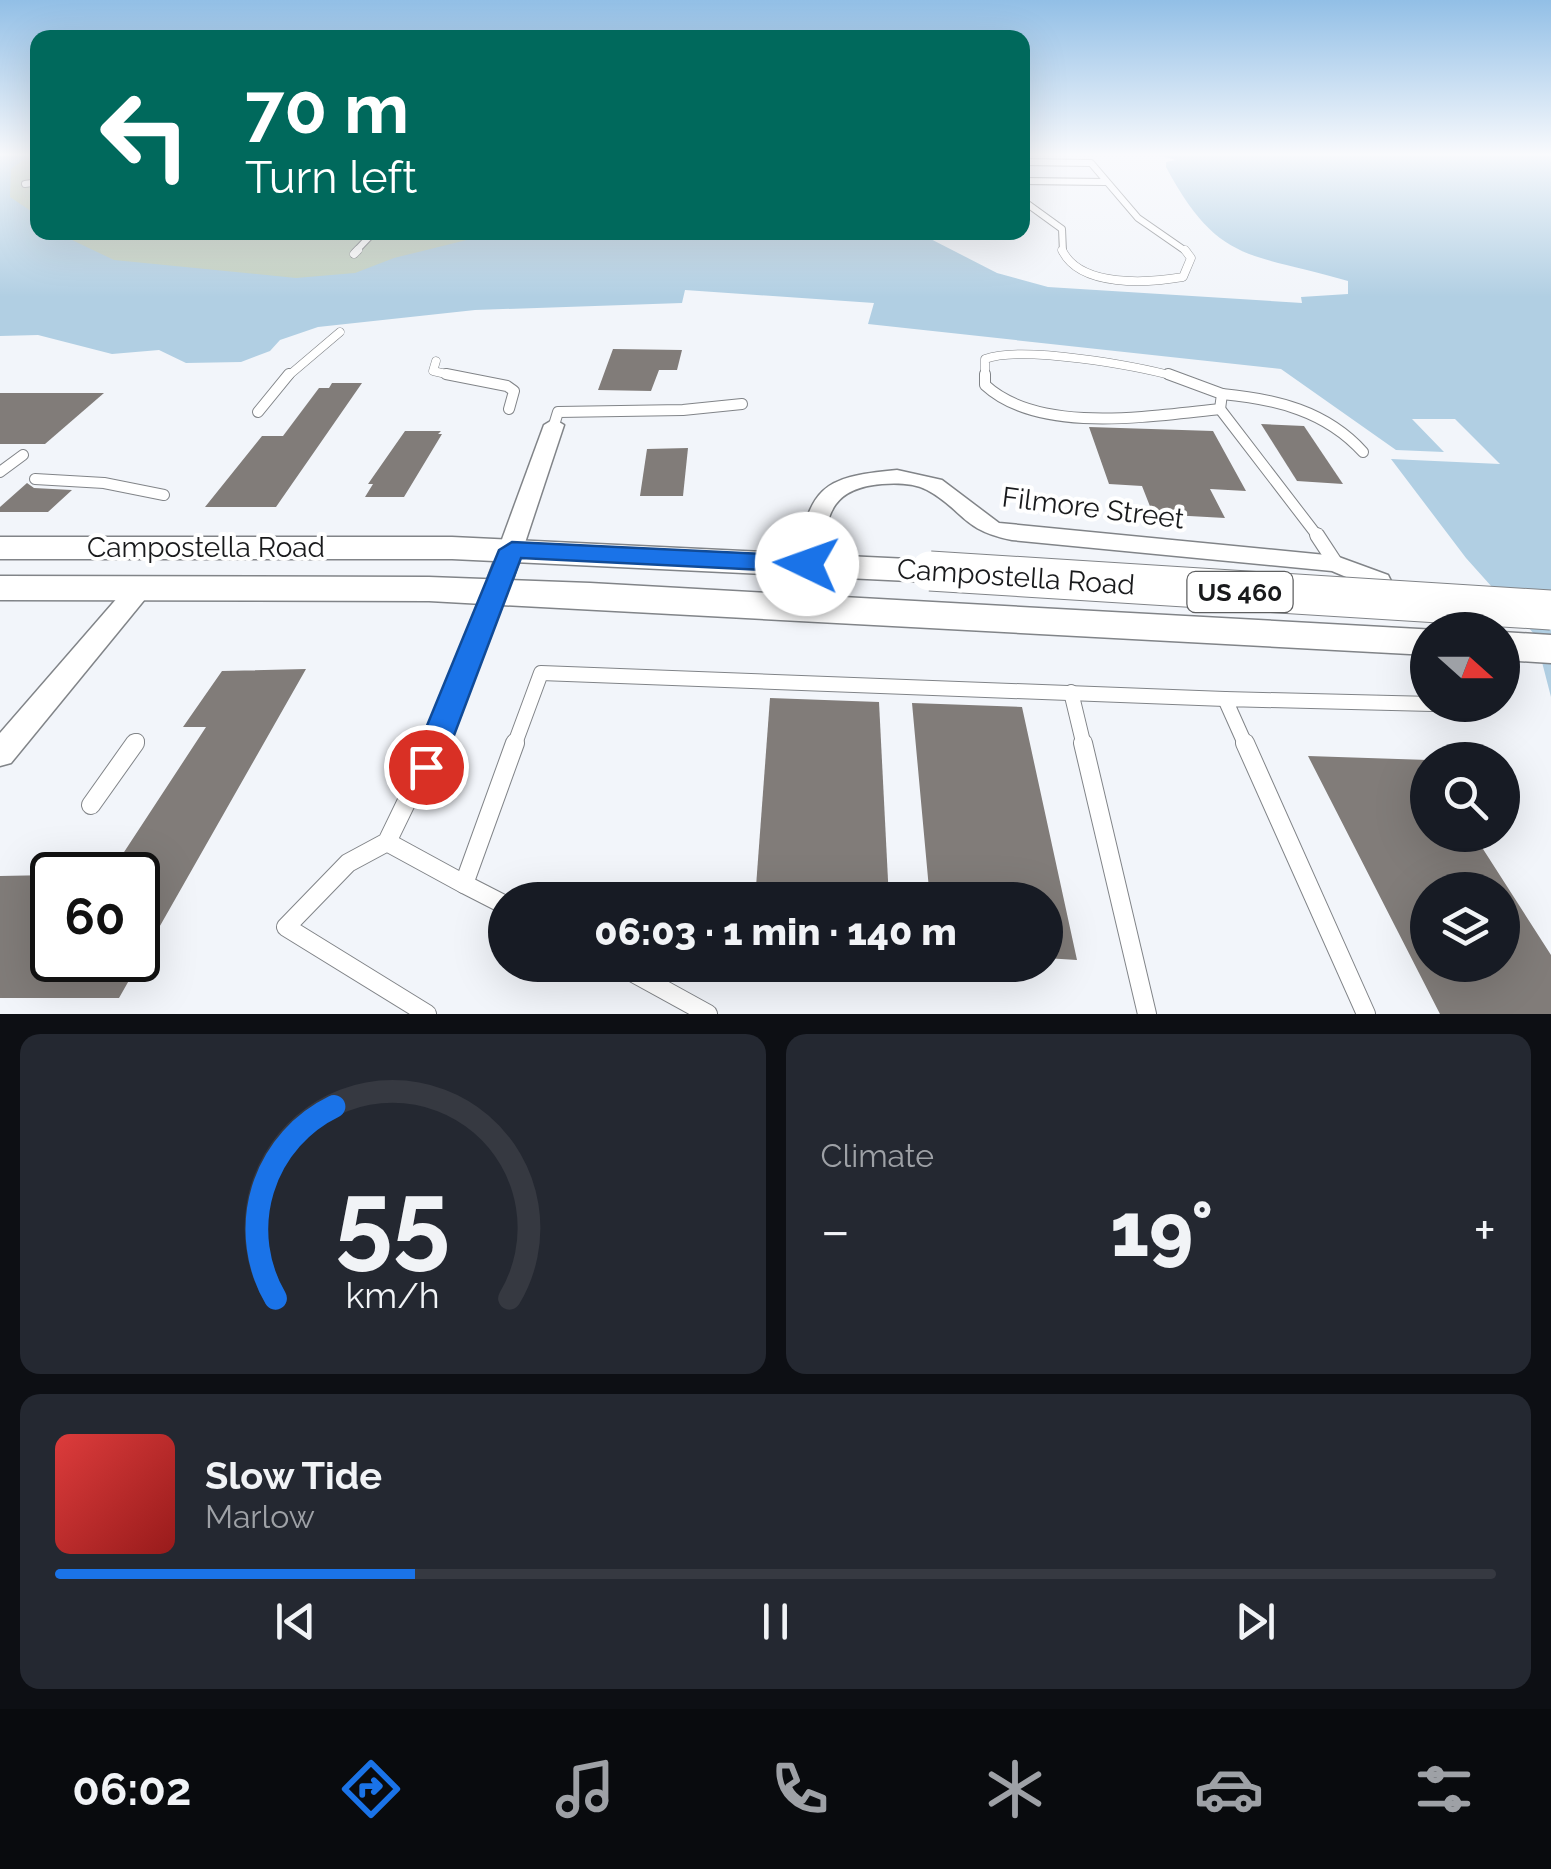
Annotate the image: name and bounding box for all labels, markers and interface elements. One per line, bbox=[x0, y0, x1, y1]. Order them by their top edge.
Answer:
text: 70 m bbox=[245, 67, 409, 149]
icon: left bbox=[80, 70, 210, 200]
text: Turn left bbox=[245, 151, 417, 204]
street label: Filmore Street bbox=[1000, 480, 1187, 536]
position arrow bbox=[755, 512, 859, 616]
street label: Campostella Road bbox=[87, 531, 325, 564]
street label: Campostella Road bbox=[896, 552, 1136, 602]
road number: US 460 bbox=[1188, 572, 1292, 612]
north arrow bbox=[1410, 612, 1520, 722]
map controls bbox=[1410, 612, 1520, 982]
pin bbox=[384, 725, 469, 810]
icon: arrive bbox=[399, 740, 454, 795]
button: search bbox=[1410, 742, 1520, 852]
speed limit sign: 60 bbox=[30, 852, 160, 982]
button: layers bbox=[1410, 872, 1520, 982]
text: 06:03 · 1 min · 140 m bbox=[594, 909, 957, 954]
text: Climate bbox=[821, 1137, 934, 1174]
text: 55 bbox=[335, 1158, 450, 1280]
text: 19° bbox=[1110, 1185, 1213, 1274]
text: − bbox=[821, 1198, 850, 1263]
text: + bbox=[1473, 1198, 1496, 1263]
text: km/h bbox=[346, 1274, 440, 1316]
text: Slow Tide bbox=[205, 1453, 382, 1498]
text: Marlow bbox=[205, 1498, 315, 1535]
icon: previous bbox=[268, 1594, 323, 1649]
icon: pause bbox=[748, 1594, 803, 1649]
icon: next bbox=[1228, 1594, 1283, 1649]
icon: directions bbox=[336, 1754, 406, 1824]
icon: music bbox=[550, 1754, 620, 1824]
icon: phone bbox=[765, 1754, 835, 1824]
icon: climate bbox=[980, 1754, 1050, 1824]
icon: car bbox=[1194, 1754, 1264, 1824]
icon: filters bbox=[1409, 1754, 1479, 1824]
text: 06:02 bbox=[72, 1763, 191, 1816]

